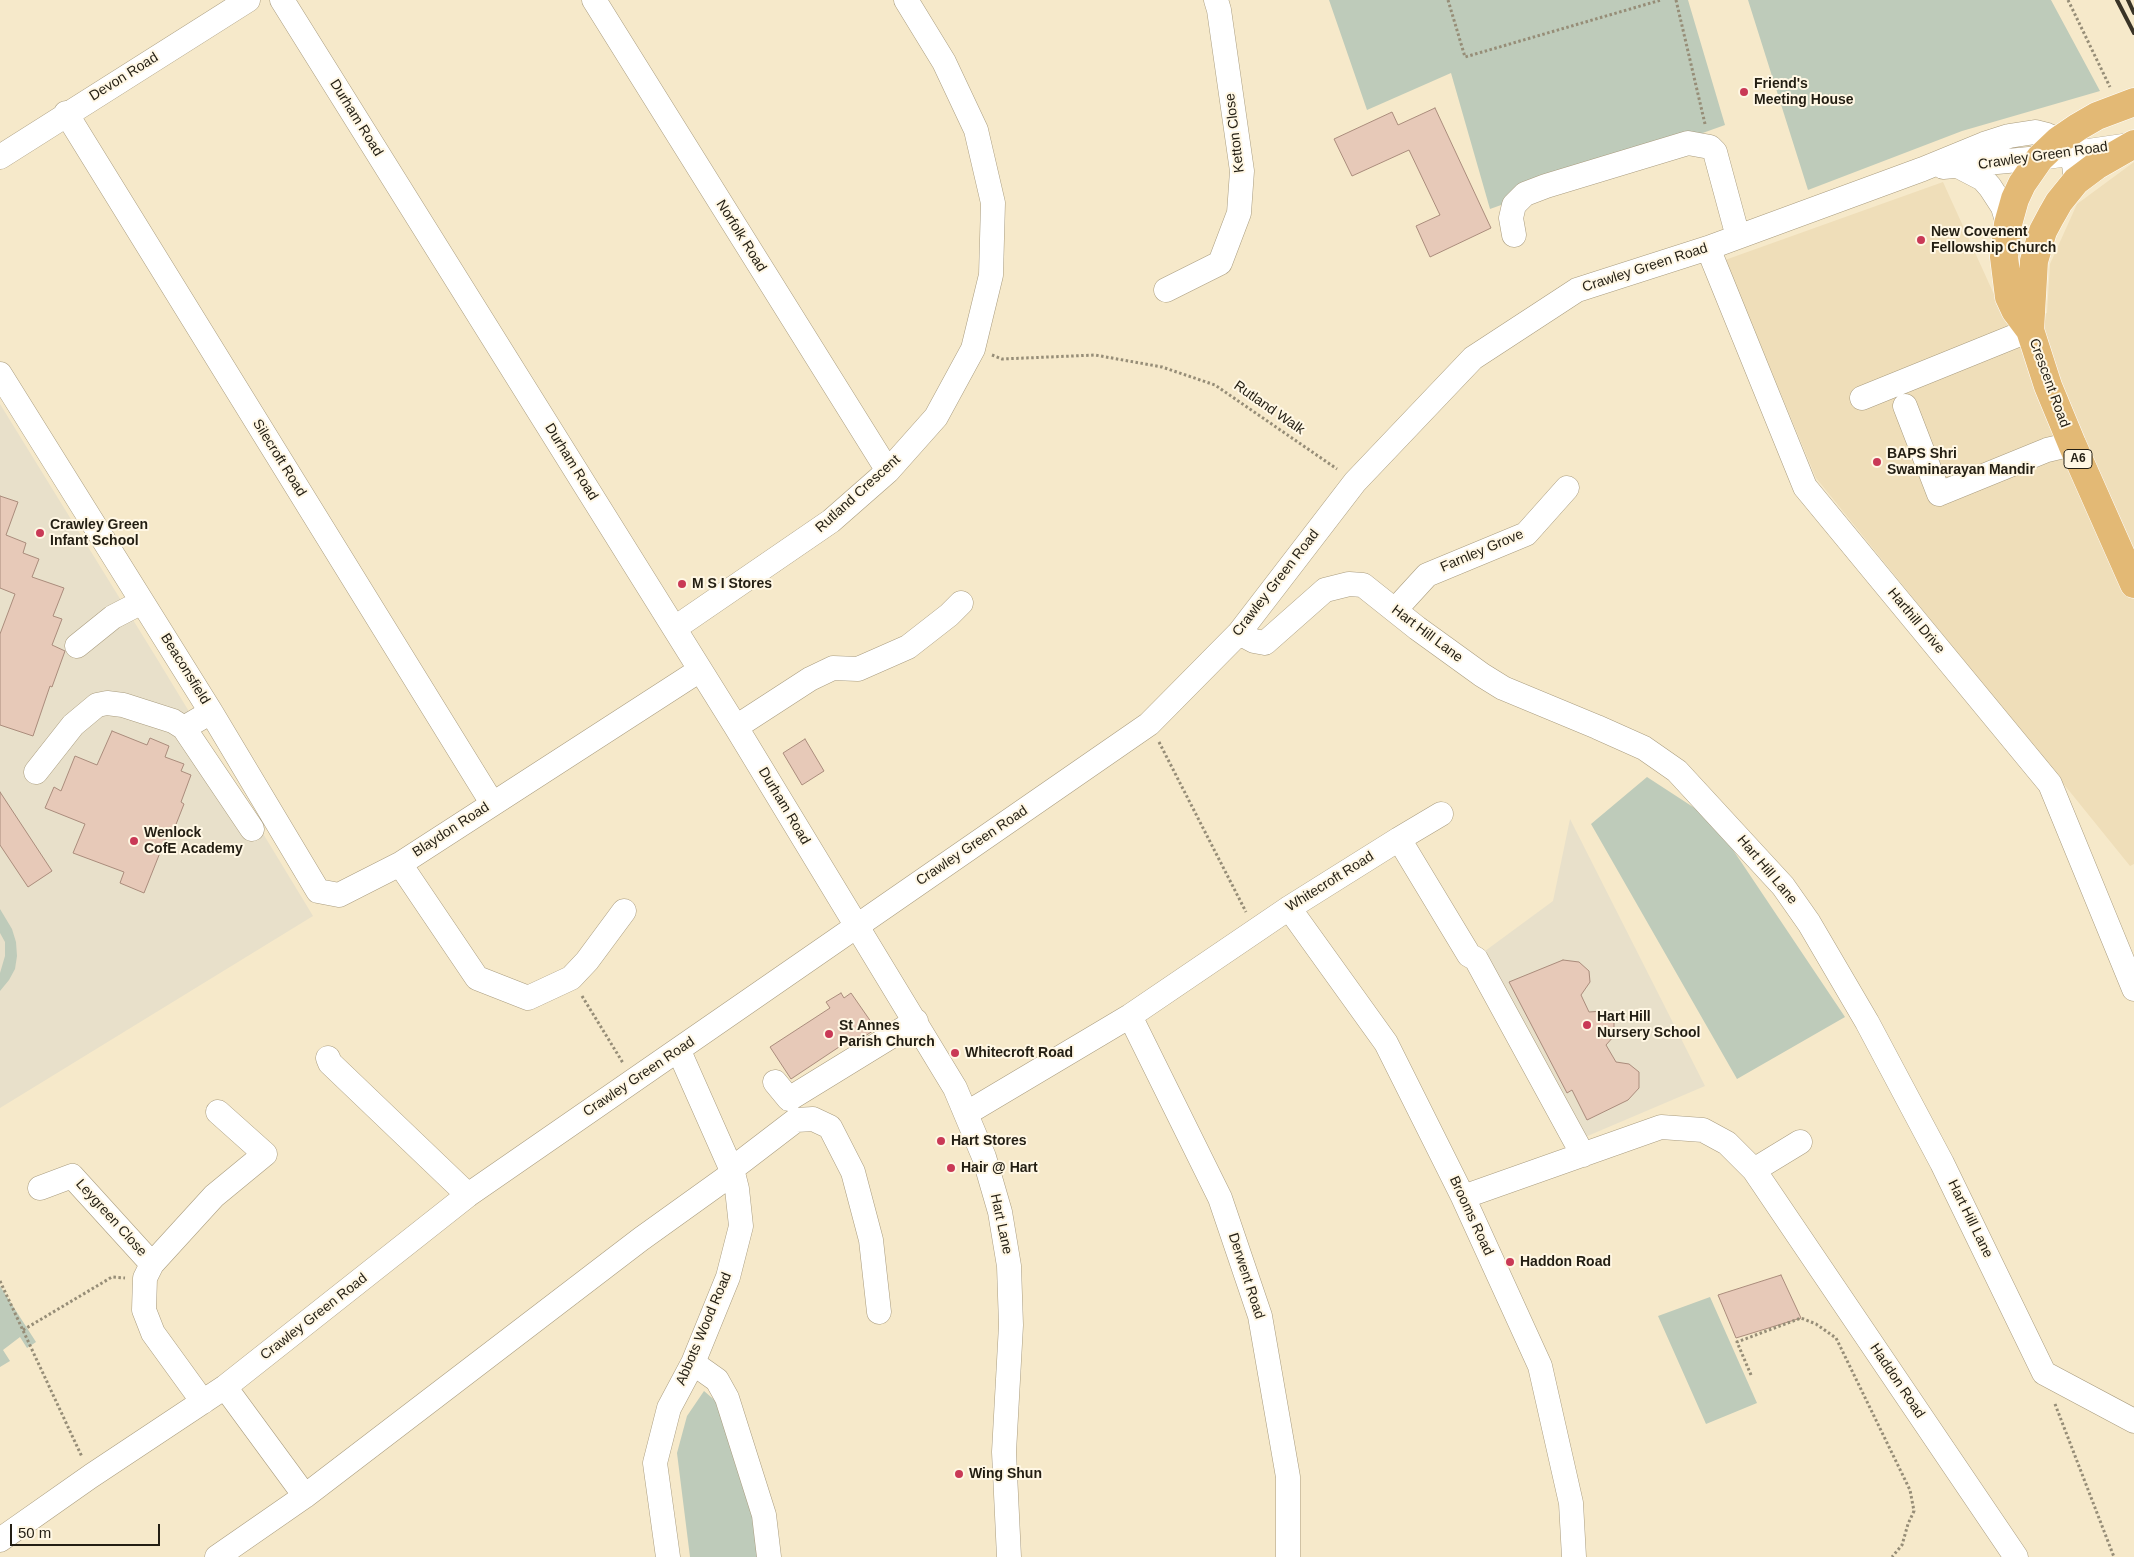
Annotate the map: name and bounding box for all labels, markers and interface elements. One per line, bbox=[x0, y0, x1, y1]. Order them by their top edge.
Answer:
street label: Devon Road bbox=[87, 49, 161, 105]
place label: Friend's Meeting House bbox=[1754, 76, 1854, 108]
street label: Durham Road bbox=[326, 77, 386, 159]
marker: Friend's Meeting House bbox=[1738, 86, 1750, 98]
street label: Ketton Close bbox=[1222, 92, 1248, 174]
street label: Crawley Green Road bbox=[1977, 139, 2109, 173]
street label: Norfolk Road bbox=[712, 197, 770, 275]
place label: New Covenent Fellowship Church bbox=[1931, 224, 2056, 256]
marker: New Covenent Fellowship Church bbox=[1915, 234, 1927, 246]
street label: Crawley Green Road bbox=[1580, 240, 1710, 296]
street label: Crescent Road bbox=[2025, 336, 2073, 430]
street label: Rutland Walk bbox=[1230, 377, 1308, 439]
street label: Silecroft Road bbox=[249, 416, 309, 500]
street label: Durham Road bbox=[541, 421, 601, 503]
place label: BAPS Shri Swaminarayan Mandir bbox=[1887, 446, 2035, 478]
road number: A6 bbox=[2064, 449, 2092, 468]
street label: Rutland Crescent bbox=[812, 452, 904, 536]
marker: BAPS Shri Swaminarayan Mandir bbox=[1871, 456, 1883, 468]
place label: Crawley Green Infant School bbox=[50, 517, 148, 550]
street label: Crawley Green Road bbox=[1229, 526, 1323, 640]
street label: Farnley Grove bbox=[1438, 526, 1526, 576]
marker: Crawley Green Infant School bbox=[34, 527, 46, 539]
place label: M S I Stores bbox=[692, 576, 772, 592]
marker: M S I Stores bbox=[676, 578, 688, 590]
street label: Harthill Drive bbox=[1884, 585, 1948, 657]
street label: Hart Hill Lane bbox=[1388, 602, 1466, 666]
street label: Beaconsfield bbox=[157, 631, 213, 707]
street label: Durham Road bbox=[754, 764, 814, 848]
street label: Blaydon Road bbox=[410, 799, 492, 861]
street label: Crawley Green Road bbox=[913, 802, 1031, 890]
place label: Wenlock CofE Academy bbox=[144, 825, 243, 858]
street label: Hart Hill Lane bbox=[1733, 832, 1801, 908]
marker: Wenlock CofE Academy bbox=[128, 835, 140, 847]
street label: Whitecroft Road bbox=[1283, 848, 1377, 916]
place label: Hart Hill Nursery School bbox=[1597, 1009, 1700, 1042]
place label: St Annes Parish Church bbox=[839, 1018, 935, 1050]
marker: Hart Hill Nursery School bbox=[1581, 1019, 1593, 1031]
marker: St Annes Parish Church bbox=[823, 1028, 835, 1040]
street label: Crawley Green Road bbox=[580, 1033, 698, 1121]
place label: Whitecroft Road bbox=[965, 1045, 1073, 1061]
marker: Whitecroft Road bbox=[949, 1047, 961, 1059]
place label: Hart Stores bbox=[951, 1133, 1026, 1149]
marker: Hart Stores bbox=[935, 1135, 947, 1147]
place label: Hair @ Hart bbox=[961, 1160, 1038, 1176]
marker: Hair @ Hart bbox=[945, 1162, 957, 1174]
street label: Brooms Road bbox=[1445, 1174, 1497, 1258]
street label: Leygreen Close bbox=[72, 1176, 150, 1260]
street label: Hart Hill Lane bbox=[1944, 1177, 1996, 1261]
street label: Hart Lane bbox=[986, 1192, 1016, 1256]
street label: Derwent Road bbox=[1224, 1231, 1268, 1321]
place label: Haddon Road bbox=[1520, 1254, 1611, 1270]
marker: Haddon Road bbox=[1504, 1256, 1516, 1268]
street label: Crawley Green Road bbox=[257, 1270, 371, 1364]
street label: Abbots Wood Road bbox=[673, 1270, 735, 1388]
street label: Haddon Road bbox=[1866, 1340, 1928, 1422]
place label: Wing Shun bbox=[969, 1466, 1042, 1482]
marker: Wing Shun bbox=[953, 1468, 965, 1480]
scale bar bbox=[12, 1514, 162, 1546]
text: 50 m bbox=[18, 1524, 51, 1541]

